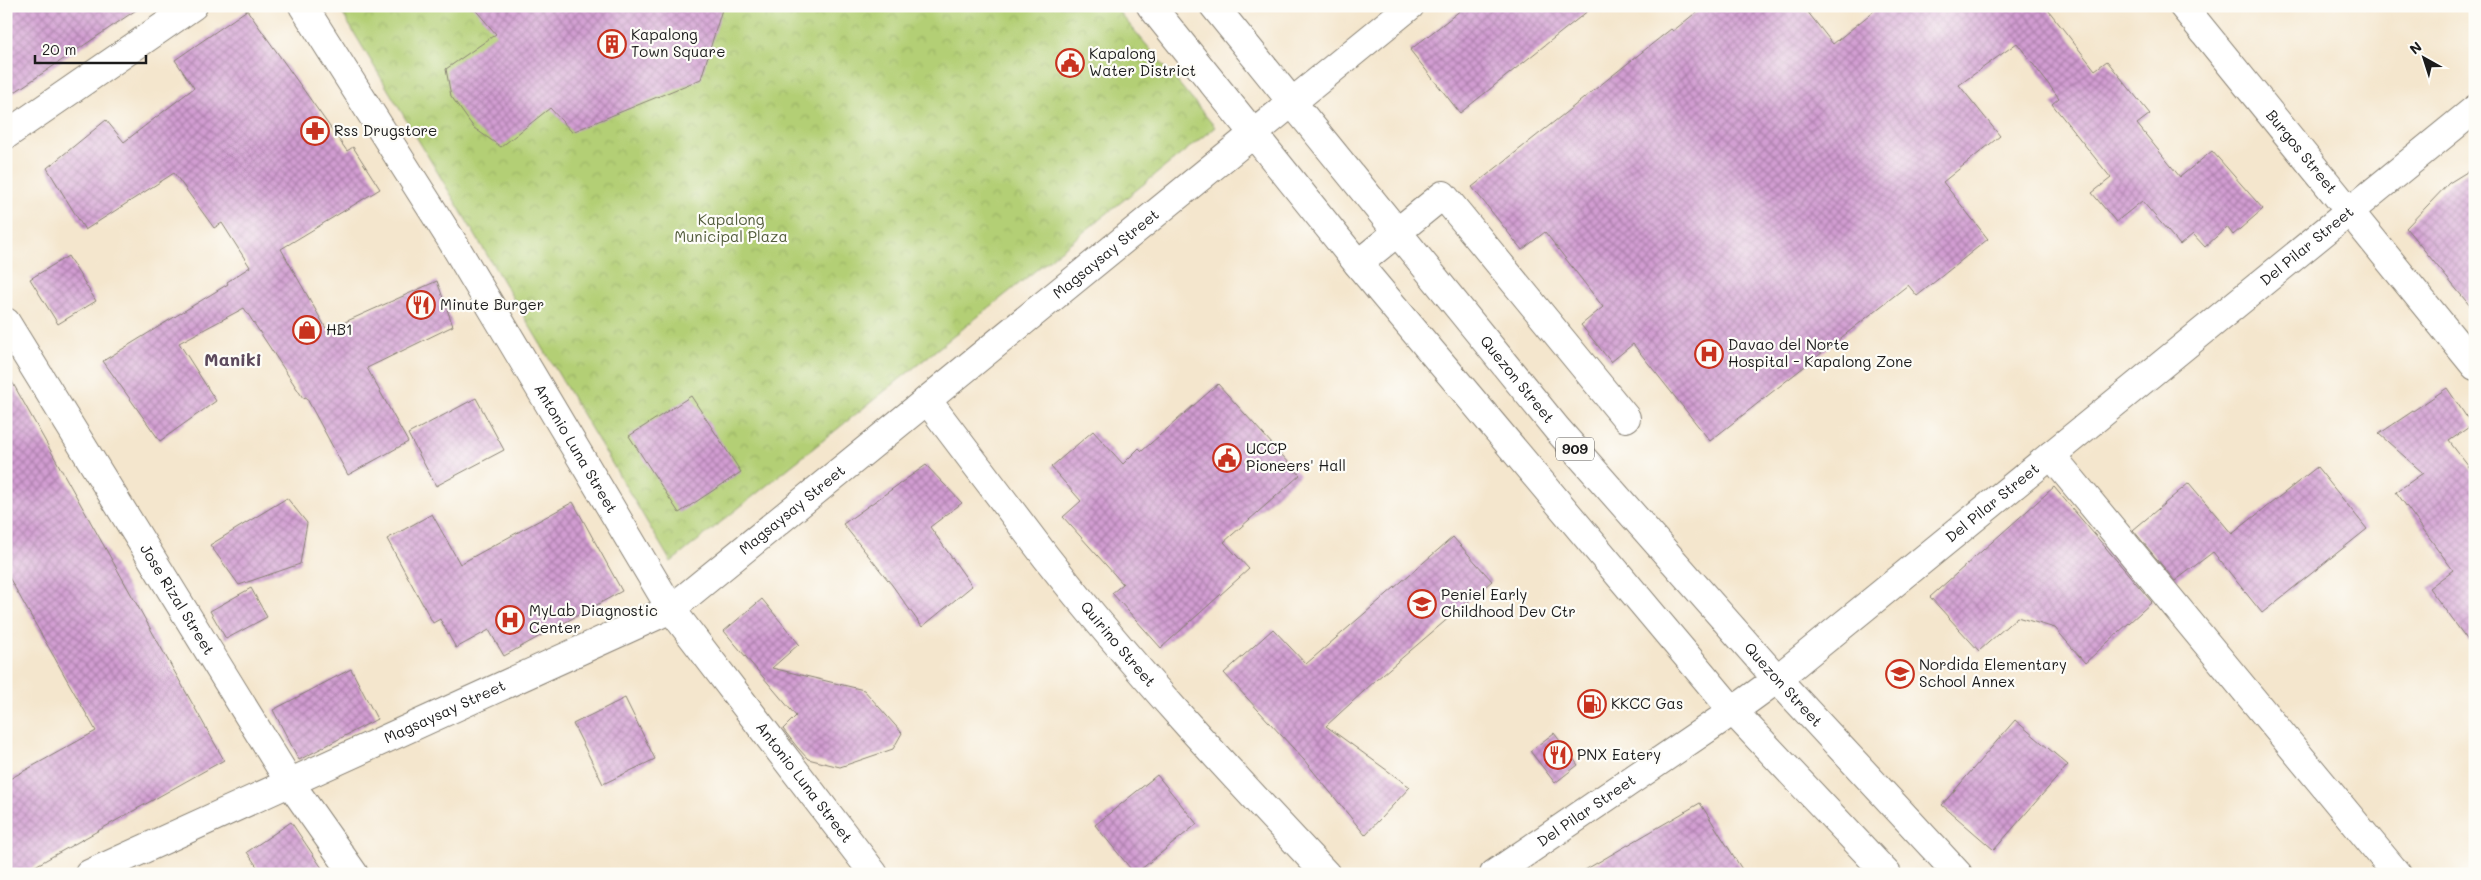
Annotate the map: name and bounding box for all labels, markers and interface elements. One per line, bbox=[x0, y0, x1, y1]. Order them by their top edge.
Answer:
place label: Kapalong Town Square bbox=[631, 24, 725, 61]
building icon: Kapalong Town Square bbox=[597, 29, 627, 59]
scale bar bbox=[35, 32, 146, 64]
north arrow bbox=[2398, 32, 2448, 82]
text: N bbox=[2405, 37, 2426, 58]
text: 20 m bbox=[42, 39, 76, 59]
place label: Kapalong Water District bbox=[1089, 43, 1196, 80]
public building icon: Kapalong Water District bbox=[1055, 48, 1085, 78]
street label: Burgos Street bbox=[2262, 105, 2342, 198]
pharmacy icon: Rss Drugstore bbox=[300, 116, 330, 146]
place label: Rss Drugstore bbox=[334, 120, 437, 140]
street label: Del Pilar Street bbox=[2255, 201, 2357, 290]
street label: Magsaysay Street bbox=[1048, 204, 1163, 303]
park label: Kapalong Municipal Plaza bbox=[674, 209, 788, 246]
restaurant icon: Minute Burger bbox=[406, 290, 436, 320]
place label: Minute Burger bbox=[440, 294, 544, 314]
shop icon: HB1 bbox=[292, 315, 322, 345]
place label: HB1 bbox=[326, 319, 353, 339]
street label: Quezon Street bbox=[1476, 331, 1559, 427]
place label: Davao del Norte Hospital - Kapalong Zone bbox=[1728, 334, 1912, 371]
hospital icon: Davao del Norte Hospital - Kapalong Zone bbox=[1694, 339, 1724, 369]
district label: Maniki bbox=[204, 347, 262, 371]
street label: Antonio Luna Street bbox=[530, 380, 623, 517]
place label: UCCP Pioneers' Hall bbox=[1246, 438, 1346, 475]
road number: 909 bbox=[1556, 438, 1594, 460]
public building icon: UCCP Pioneers' Hall bbox=[1212, 443, 1242, 473]
street label: Del Pilar Street bbox=[1941, 458, 2043, 546]
street label: Magsaysay Street bbox=[734, 460, 849, 559]
street label: Jose Rizal Street bbox=[136, 540, 220, 658]
place label: Peniel Early Childhood Dev Ctr bbox=[1441, 584, 1576, 621]
school or university icon: Peniel Early Childhood Dev Ctr bbox=[1407, 589, 1437, 619]
street label: Quirino Street bbox=[1076, 597, 1161, 691]
place label: MyLab Diagnostic Center bbox=[529, 600, 658, 637]
hospital icon: MyLab Diagnostic Center bbox=[495, 605, 525, 635]
street label: Quezon Street bbox=[1740, 638, 1827, 731]
place label: Nordida Elementary School Annex bbox=[1919, 654, 2067, 691]
school or university icon: Nordida Elementary School Annex bbox=[1885, 659, 1915, 689]
street label: Magsaysay Street bbox=[380, 675, 508, 747]
fuel station icon: KKCC Gas bbox=[1577, 689, 1607, 719]
place label: KKCC Gas bbox=[1611, 693, 1683, 713]
street label: Antonio Luna Street bbox=[752, 717, 857, 846]
restaurant icon: PNX Eatery bbox=[1543, 740, 1573, 770]
place label: PNX Eatery bbox=[1577, 744, 1661, 764]
street label: Del Pilar Street bbox=[1533, 769, 1639, 851]

